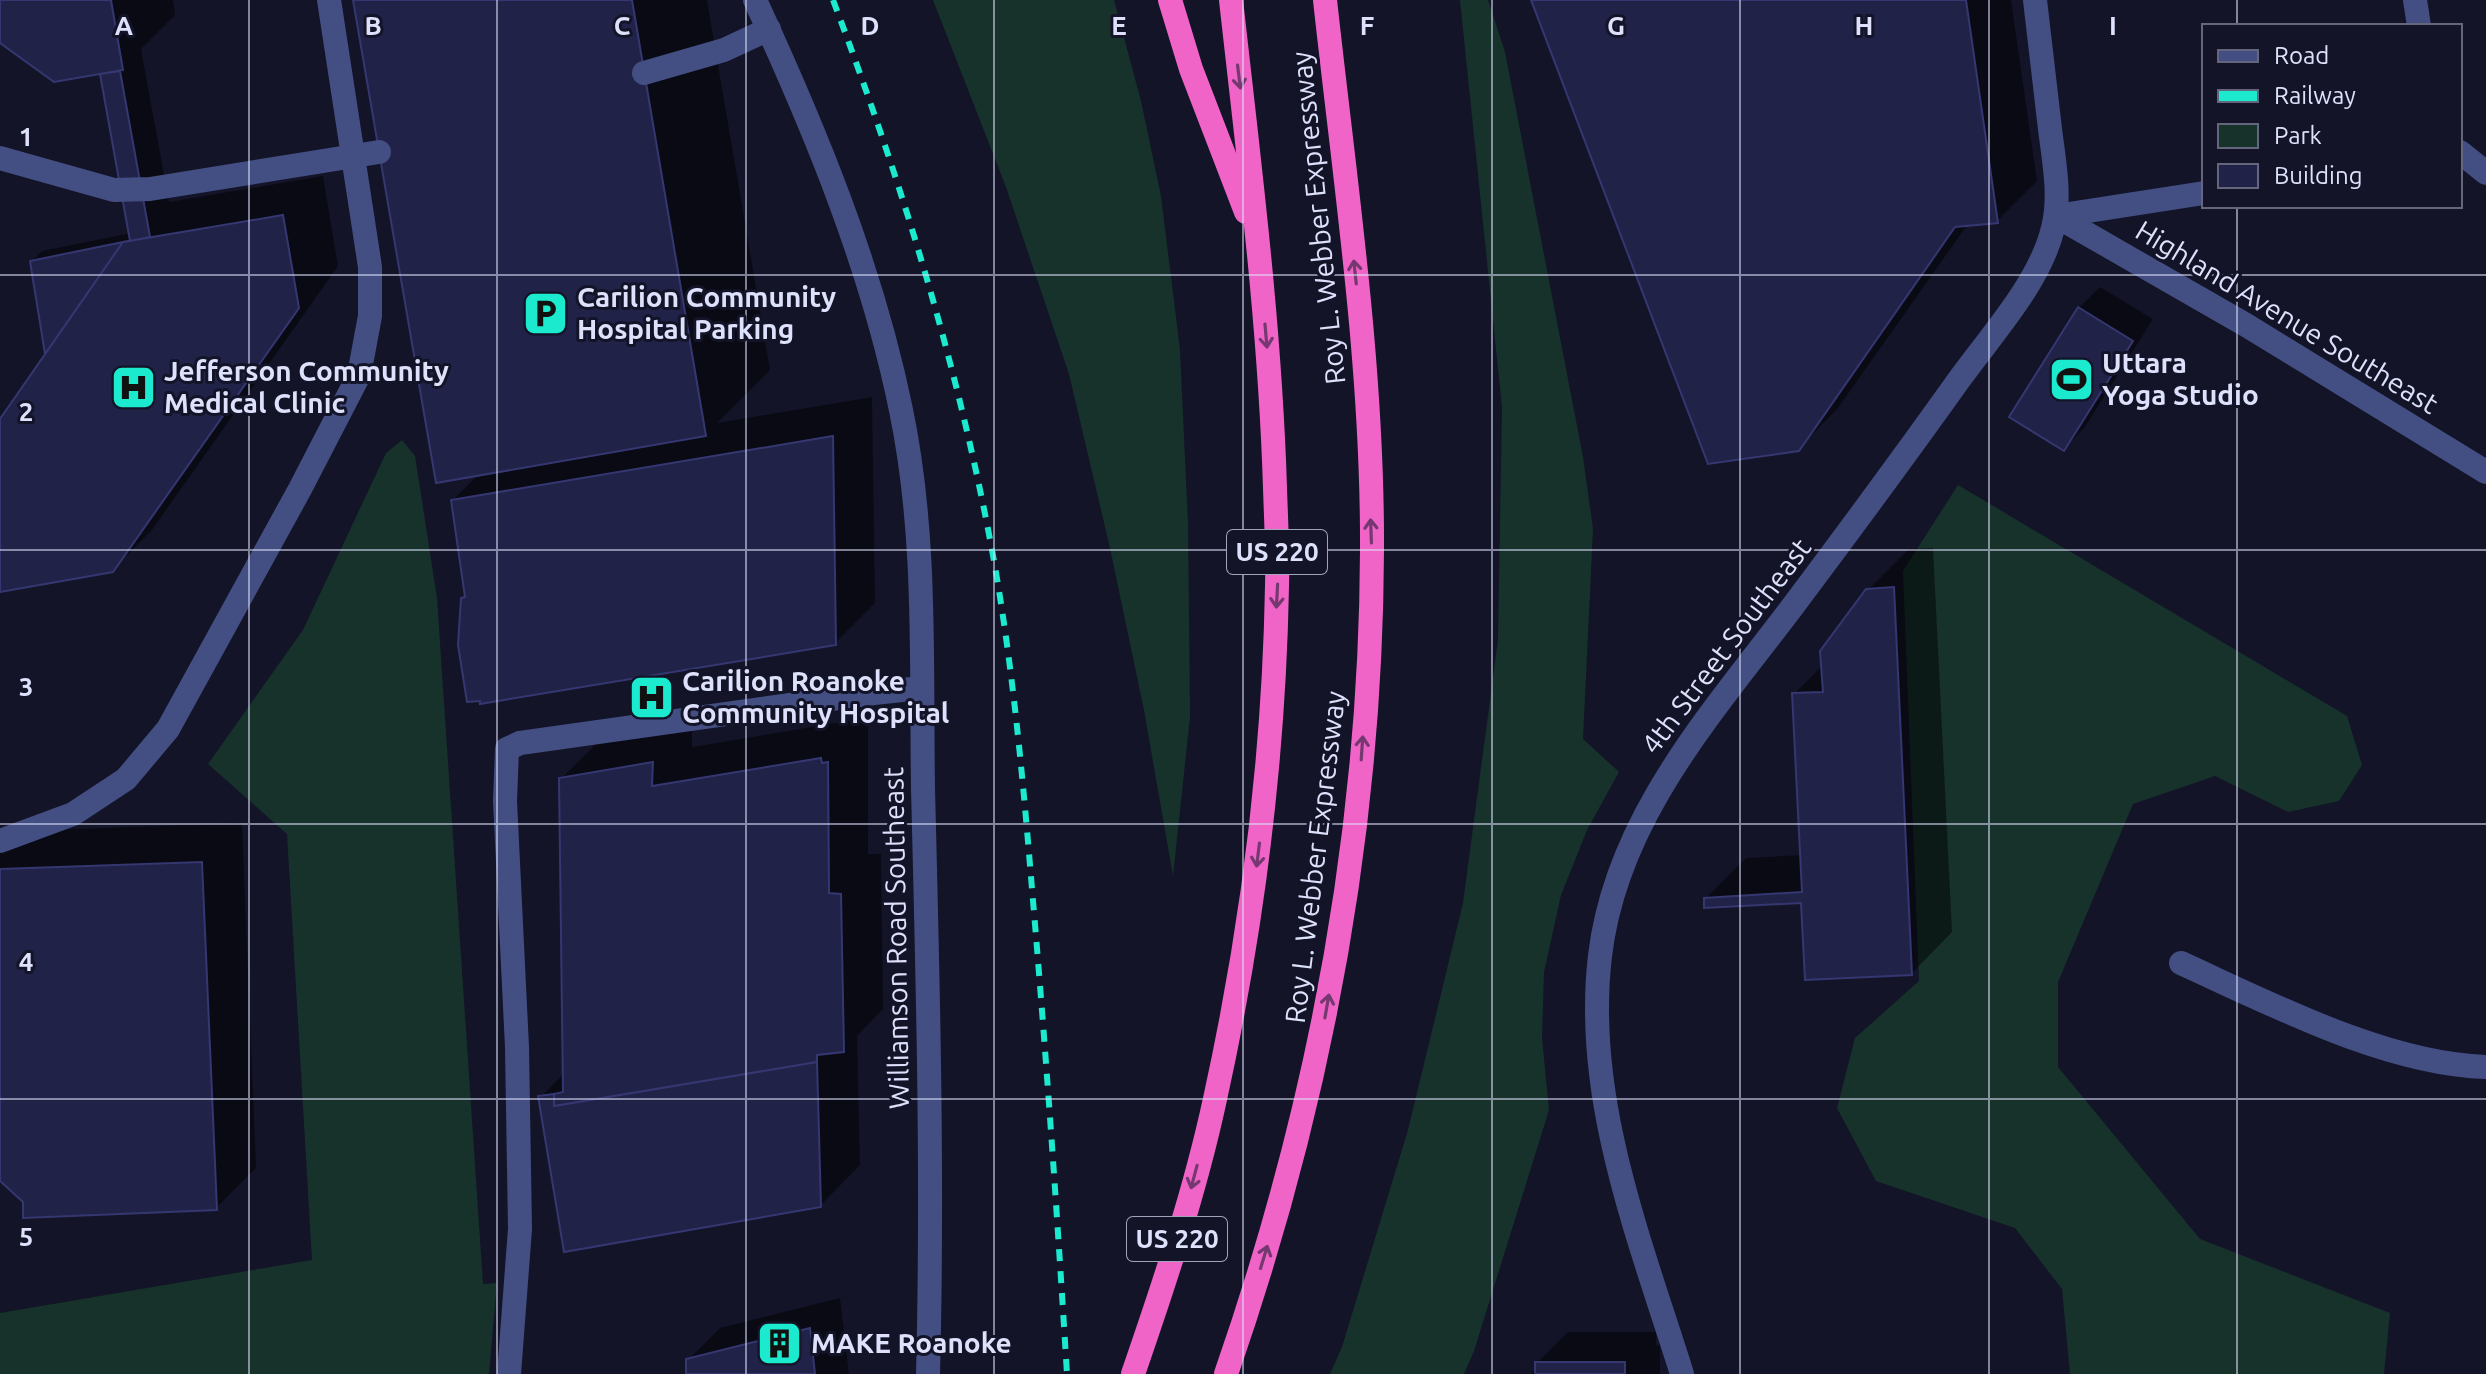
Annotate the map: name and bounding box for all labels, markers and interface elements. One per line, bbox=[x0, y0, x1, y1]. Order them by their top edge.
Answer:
text: A bbox=[115, 11, 134, 40]
text: B bbox=[364, 11, 382, 40]
text: C bbox=[614, 11, 631, 40]
text: D bbox=[861, 11, 879, 40]
text: E bbox=[1111, 11, 1127, 40]
text: F bbox=[1360, 11, 1374, 40]
text: G bbox=[1607, 11, 1625, 40]
text: H bbox=[1855, 11, 1873, 40]
text: I bbox=[2109, 11, 2117, 40]
legend bbox=[2202, 24, 2462, 208]
text: Road bbox=[2274, 42, 2329, 69]
street label: Roy L. Webber Expressway bbox=[1285, 50, 1350, 386]
one-way arrow bbox=[1232, 64, 1247, 90]
text: Railway bbox=[2274, 82, 2356, 109]
text: 1 bbox=[19, 122, 33, 151]
text: Park bbox=[2274, 122, 2322, 149]
text: Building bbox=[2274, 162, 2362, 189]
street label: Highland Avenue Southeast bbox=[2131, 214, 2444, 419]
one-way arrow bbox=[1348, 259, 1363, 286]
place label: Carilion Community Hospital Parking bbox=[577, 281, 836, 344]
parking icon: Carilion Community Hospital Parking bbox=[522, 289, 570, 337]
one-way arrow bbox=[1259, 322, 1274, 349]
place label: Uttara Yoga Studio bbox=[2102, 347, 2259, 410]
place label: Jefferson Community Medical Clinic bbox=[164, 355, 449, 418]
sports icon: Uttara Yoga Studio bbox=[2047, 355, 2095, 403]
hospital icon: Jefferson Community Medical Clinic bbox=[109, 363, 157, 411]
text: 2 bbox=[19, 397, 33, 426]
one-way arrow bbox=[1364, 518, 1379, 545]
road number: US 220 bbox=[1227, 530, 1327, 574]
street label: 4th Street Southeast bbox=[1635, 532, 1816, 759]
one-way arrow bbox=[1269, 582, 1284, 609]
place label: Carilion Roanoke Community Hospital bbox=[682, 665, 949, 728]
text: 3 bbox=[19, 672, 33, 701]
hospital icon: Carilion Roanoke Community Hospital bbox=[627, 673, 675, 721]
street label: Roy L. Webber Expressway bbox=[1279, 689, 1350, 1025]
one-way arrow bbox=[1355, 735, 1370, 762]
street label: Williamson Road Southeast bbox=[877, 767, 914, 1109]
one-way arrow bbox=[1250, 841, 1265, 868]
text: 4 bbox=[19, 947, 33, 976]
one-way arrow bbox=[1321, 993, 1336, 1019]
one-way arrow bbox=[1186, 1163, 1201, 1189]
road number: US 220 bbox=[1127, 1217, 1227, 1261]
text: 5 bbox=[19, 1222, 33, 1251]
one-way arrow bbox=[1257, 1245, 1272, 1271]
building icon: MAKE Roanoke bbox=[756, 1319, 804, 1367]
place label: MAKE Roanoke bbox=[811, 1327, 1012, 1358]

